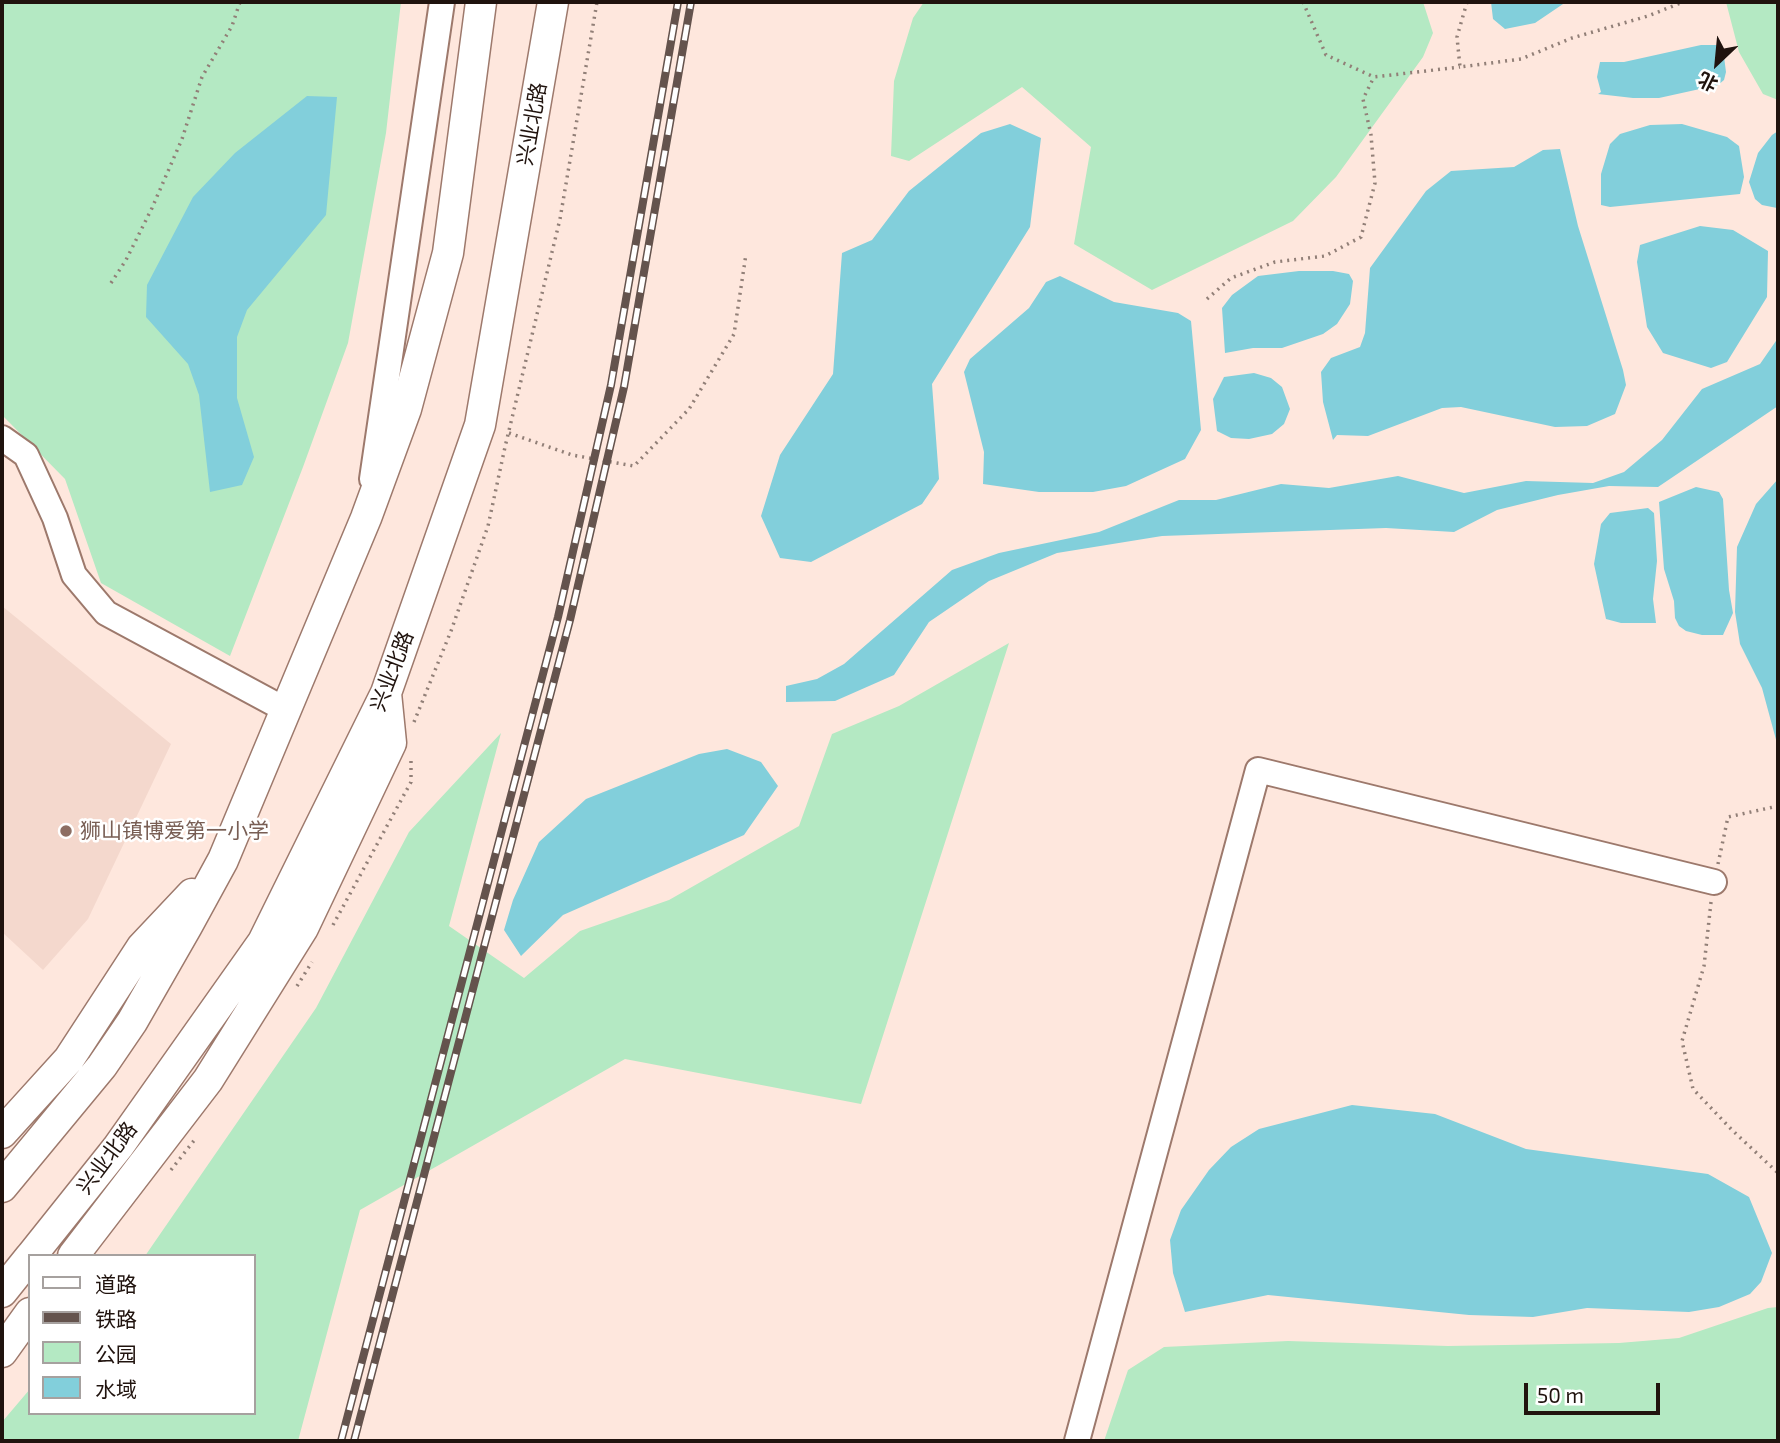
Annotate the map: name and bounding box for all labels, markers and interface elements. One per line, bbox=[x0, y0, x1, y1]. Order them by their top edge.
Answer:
north arrow bbox=[1682, 28, 1752, 98]
text: 北 bbox=[1694, 68, 1721, 97]
street label: 兴业北路 bbox=[512, 80, 552, 168]
street label: 兴业北路 bbox=[365, 627, 419, 715]
place label: 狮山镇博爱第一小学 bbox=[80, 818, 269, 844]
marker: 狮山镇博爱第一小学 bbox=[58, 823, 74, 839]
street label: 兴业北路 bbox=[72, 1117, 142, 1199]
legend bbox=[28, 1254, 256, 1415]
text: 道路 bbox=[95, 1271, 137, 1296]
text: 铁路 bbox=[95, 1306, 137, 1331]
text: 公园 bbox=[95, 1341, 137, 1366]
scale bar bbox=[1528, 1370, 1664, 1414]
text: 水域 bbox=[95, 1376, 137, 1401]
text: 50 m bbox=[1537, 1382, 1584, 1407]

